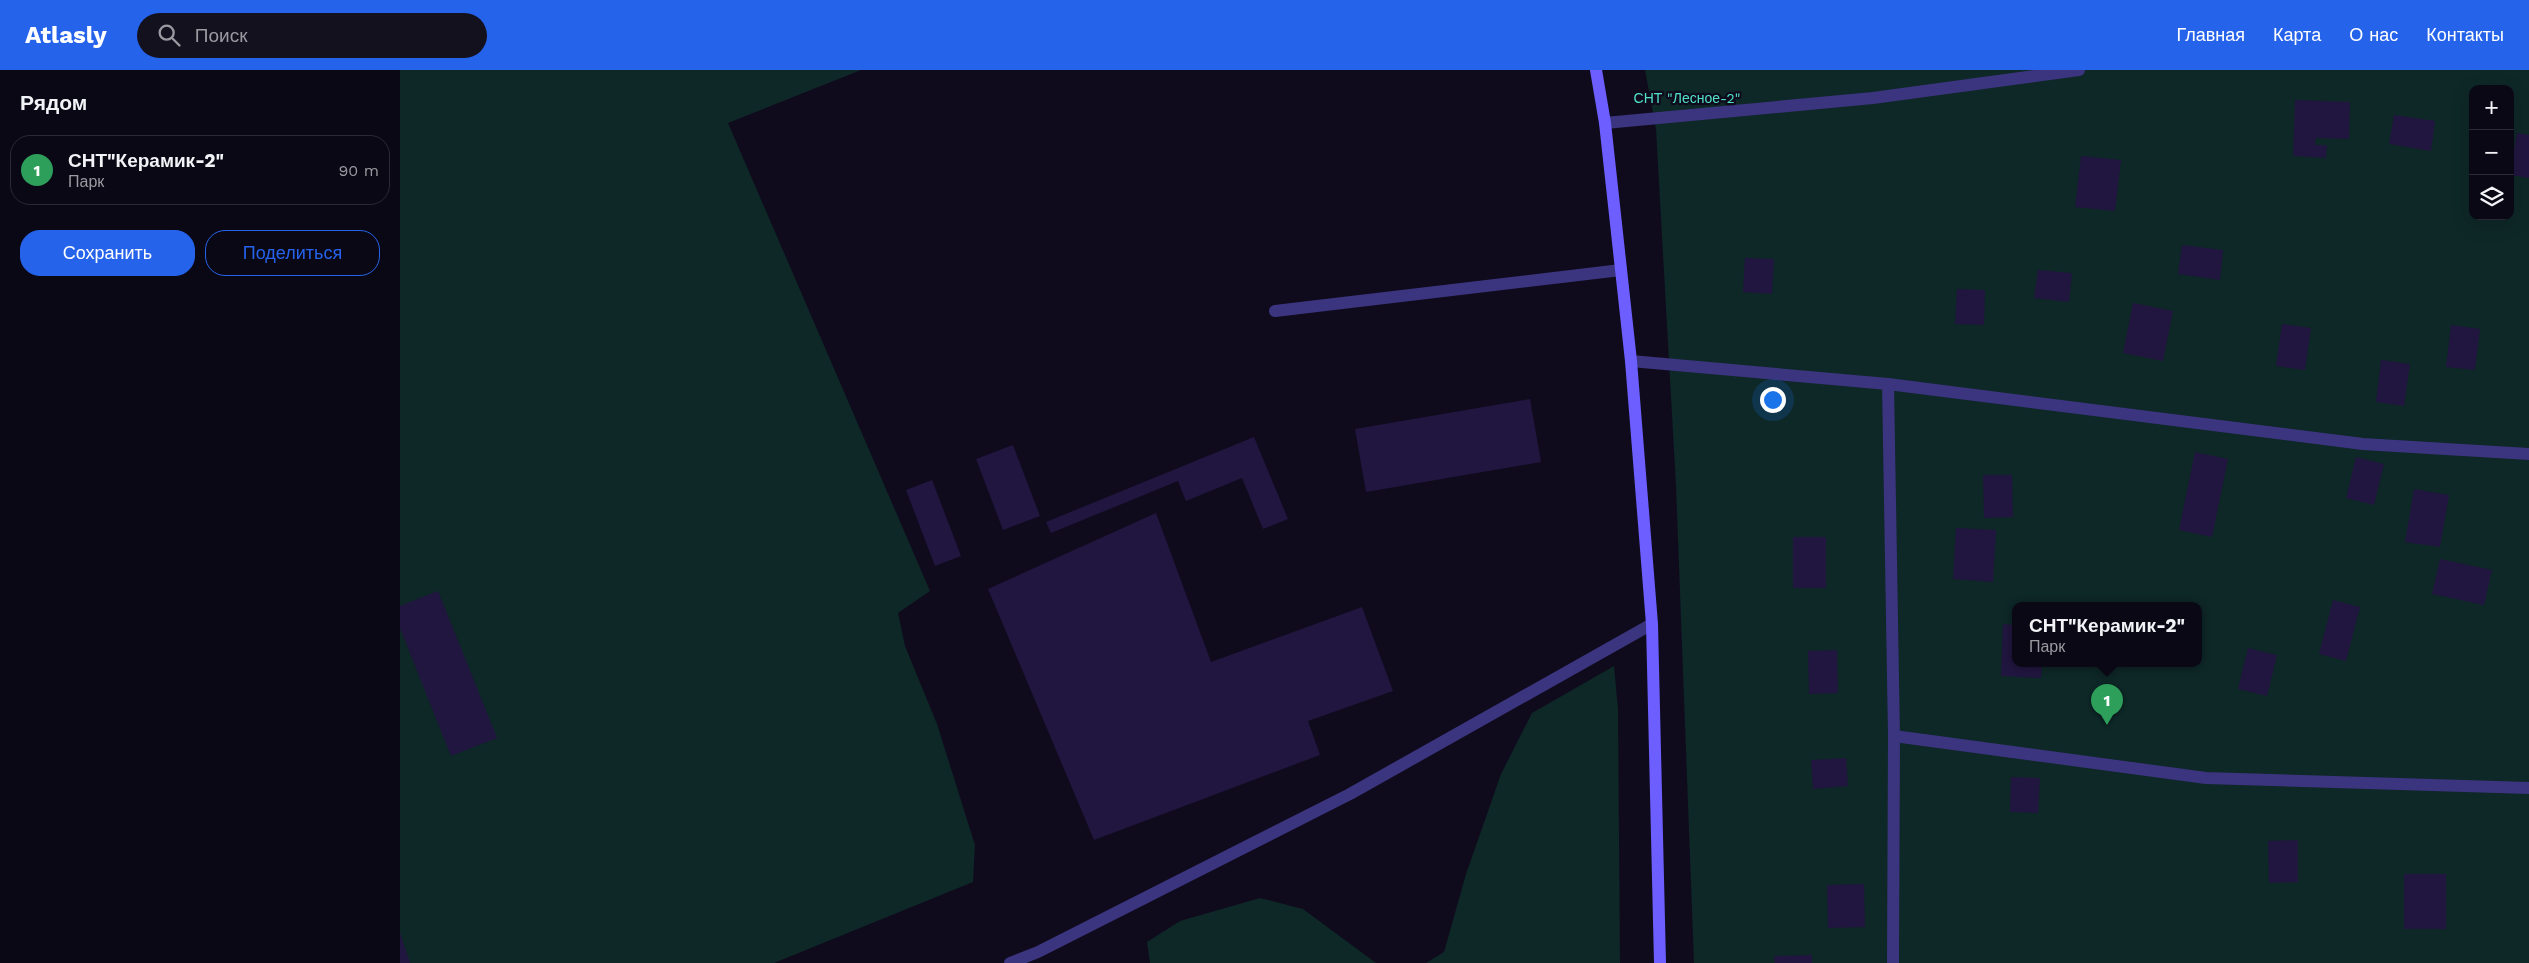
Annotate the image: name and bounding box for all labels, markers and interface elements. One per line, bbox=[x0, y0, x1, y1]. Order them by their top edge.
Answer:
search box bbox=[137, 13, 487, 58]
text: Atlasly bbox=[25, 21, 107, 49]
icon: search bbox=[155, 21, 183, 49]
text: Поиск bbox=[195, 24, 247, 47]
text: Главная bbox=[2176, 24, 2245, 45]
text: Карта bbox=[2273, 24, 2321, 45]
text: О нас bbox=[2349, 24, 2398, 45]
text: Контакты bbox=[2426, 24, 2504, 45]
map controls bbox=[2469, 85, 2514, 220]
button: + bbox=[2469, 85, 2514, 130]
text: Рядом bbox=[20, 90, 87, 115]
park label: СНТ "Лесное-2" bbox=[1634, 90, 1740, 106]
button: − bbox=[2469, 130, 2514, 175]
text: СНТ"Керамик-2" bbox=[68, 149, 224, 172]
text: 1 bbox=[34, 161, 40, 180]
text: 90 m bbox=[338, 161, 379, 180]
text: Парк bbox=[68, 172, 104, 191]
button: layers bbox=[2469, 175, 2514, 220]
button: Сохранить bbox=[20, 230, 195, 276]
button: Поделиться bbox=[205, 230, 380, 276]
your location bbox=[1760, 387, 1786, 413]
popup bbox=[2012, 602, 2202, 667]
text: СНТ"Керамик-2" bbox=[2029, 614, 2185, 637]
text: Парк bbox=[2029, 637, 2065, 656]
pin: 1 bbox=[2091, 684, 2123, 725]

